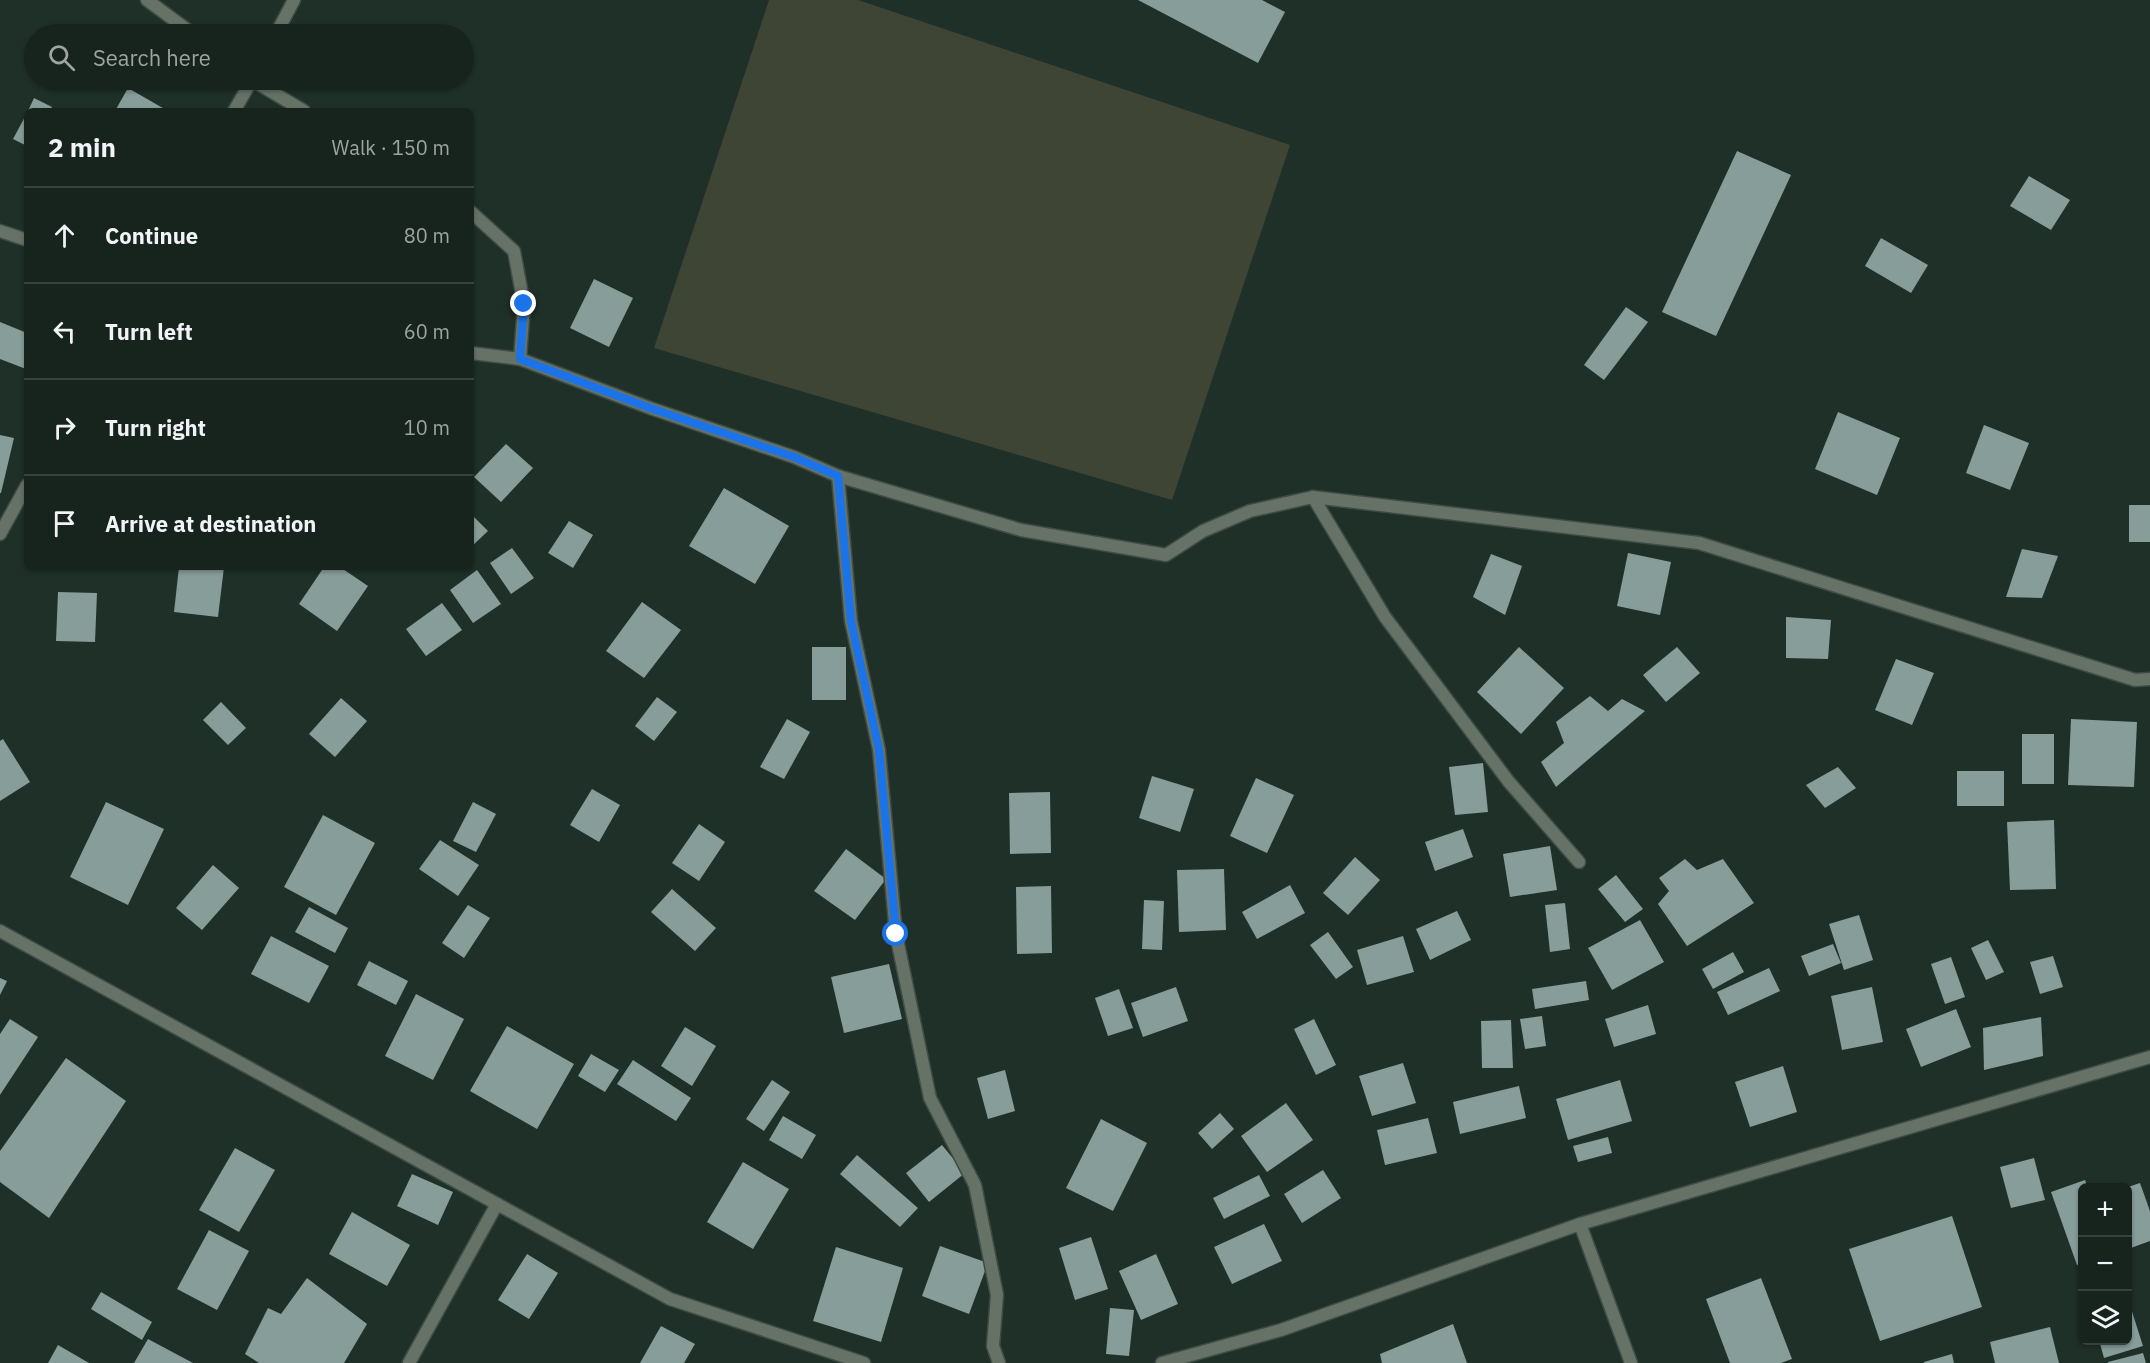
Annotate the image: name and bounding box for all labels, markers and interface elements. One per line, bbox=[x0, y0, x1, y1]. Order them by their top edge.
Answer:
search box bbox=[24, 24, 474, 90]
icon: search bbox=[45, 41, 78, 74]
text: Search here bbox=[93, 43, 211, 72]
text: 2 min bbox=[48, 130, 116, 164]
text: Walk · 150 m bbox=[332, 134, 450, 161]
icon: ahead bbox=[48, 219, 81, 252]
text: Continue bbox=[105, 221, 198, 250]
text: 80 m bbox=[404, 222, 450, 249]
route end bbox=[510, 290, 536, 316]
icon: left bbox=[48, 315, 81, 348]
text: Turn left bbox=[105, 317, 193, 346]
text: 60 m bbox=[404, 318, 450, 345]
icon: right bbox=[48, 411, 81, 444]
text: Turn right bbox=[105, 413, 206, 442]
text: 10 m bbox=[404, 414, 450, 441]
icon: arrive bbox=[48, 507, 81, 540]
text: Arrive at destination bbox=[105, 509, 316, 538]
route start bbox=[882, 920, 908, 946]
map controls bbox=[2078, 1183, 2132, 1345]
button: + bbox=[2078, 1183, 2132, 1237]
button: − bbox=[2078, 1237, 2132, 1291]
button: layers bbox=[2078, 1291, 2132, 1345]

